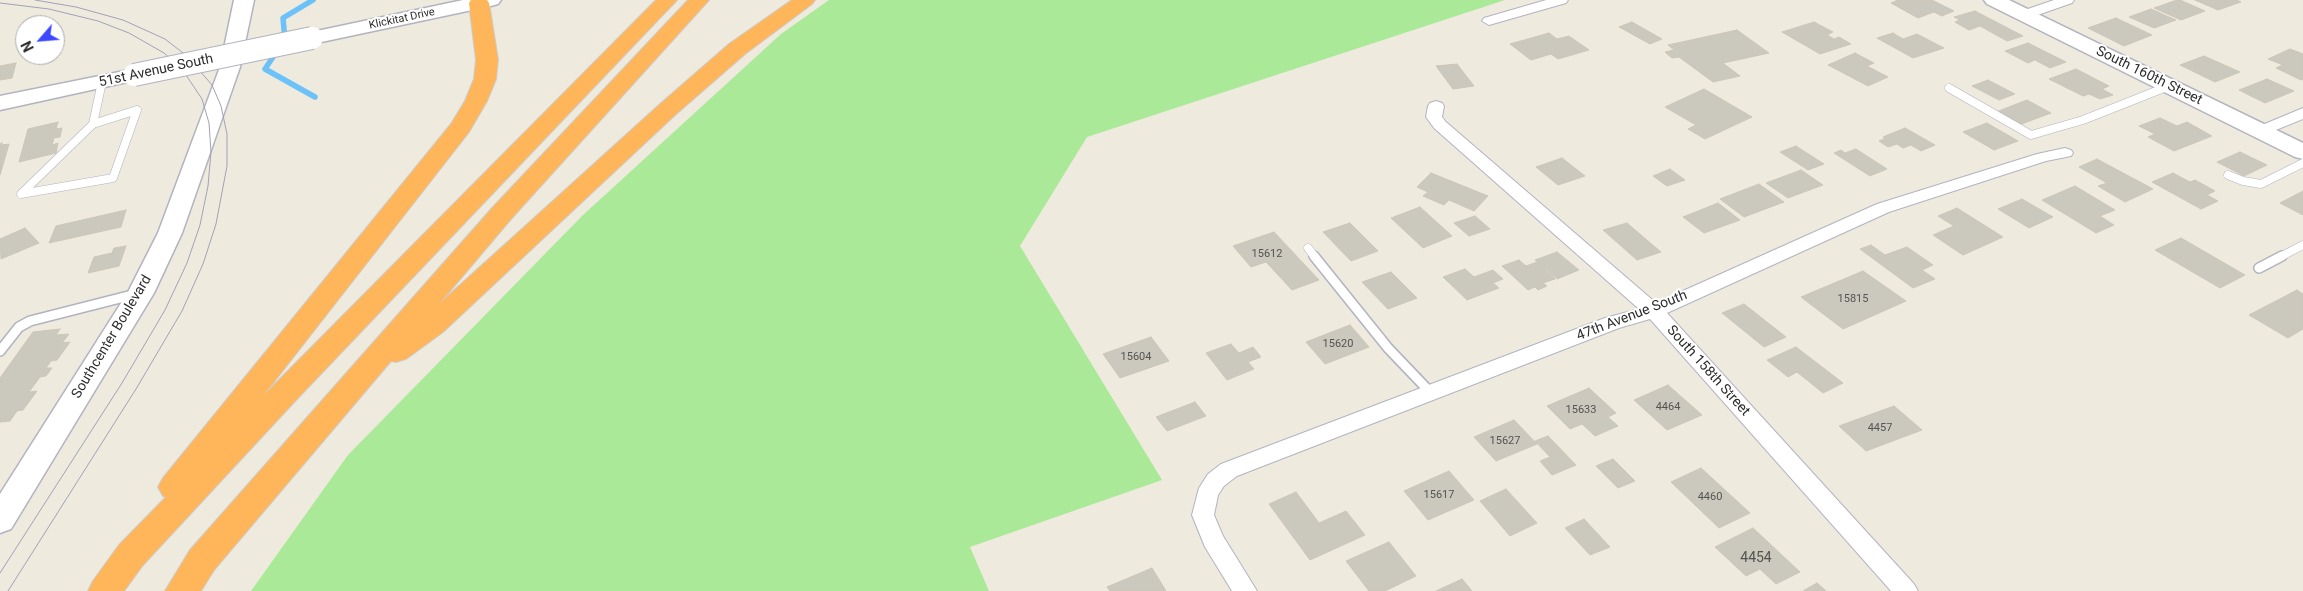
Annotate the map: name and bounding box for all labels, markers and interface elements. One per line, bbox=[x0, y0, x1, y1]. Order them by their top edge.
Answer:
street label: Klickitat Drive bbox=[368, 6, 436, 32]
north arrow bbox=[15, 15, 65, 65]
text: N bbox=[18, 38, 37, 54]
street label: South 160th Street bbox=[2093, 43, 2205, 109]
street label: 51st Avenue South bbox=[97, 51, 215, 91]
house number: 15612 bbox=[1252, 247, 1282, 261]
street label: Southcenter Boulevard bbox=[68, 272, 156, 402]
street label: 47th Avenue South bbox=[1574, 287, 1690, 345]
house number: 15815 bbox=[1838, 292, 1868, 306]
street label: South 158th Street bbox=[1663, 322, 1753, 420]
house number: 15620 bbox=[1323, 337, 1353, 351]
house number: 15604 bbox=[1121, 350, 1151, 364]
house number: 4464 bbox=[1656, 400, 1680, 414]
house number: 15633 bbox=[1566, 403, 1596, 417]
house number: 4457 bbox=[1868, 421, 1892, 435]
house number: 15627 bbox=[1490, 434, 1520, 448]
house number: 15617 bbox=[1424, 488, 1454, 502]
house number: 4460 bbox=[1698, 490, 1722, 504]
house number: 4454 bbox=[1740, 550, 1772, 566]

